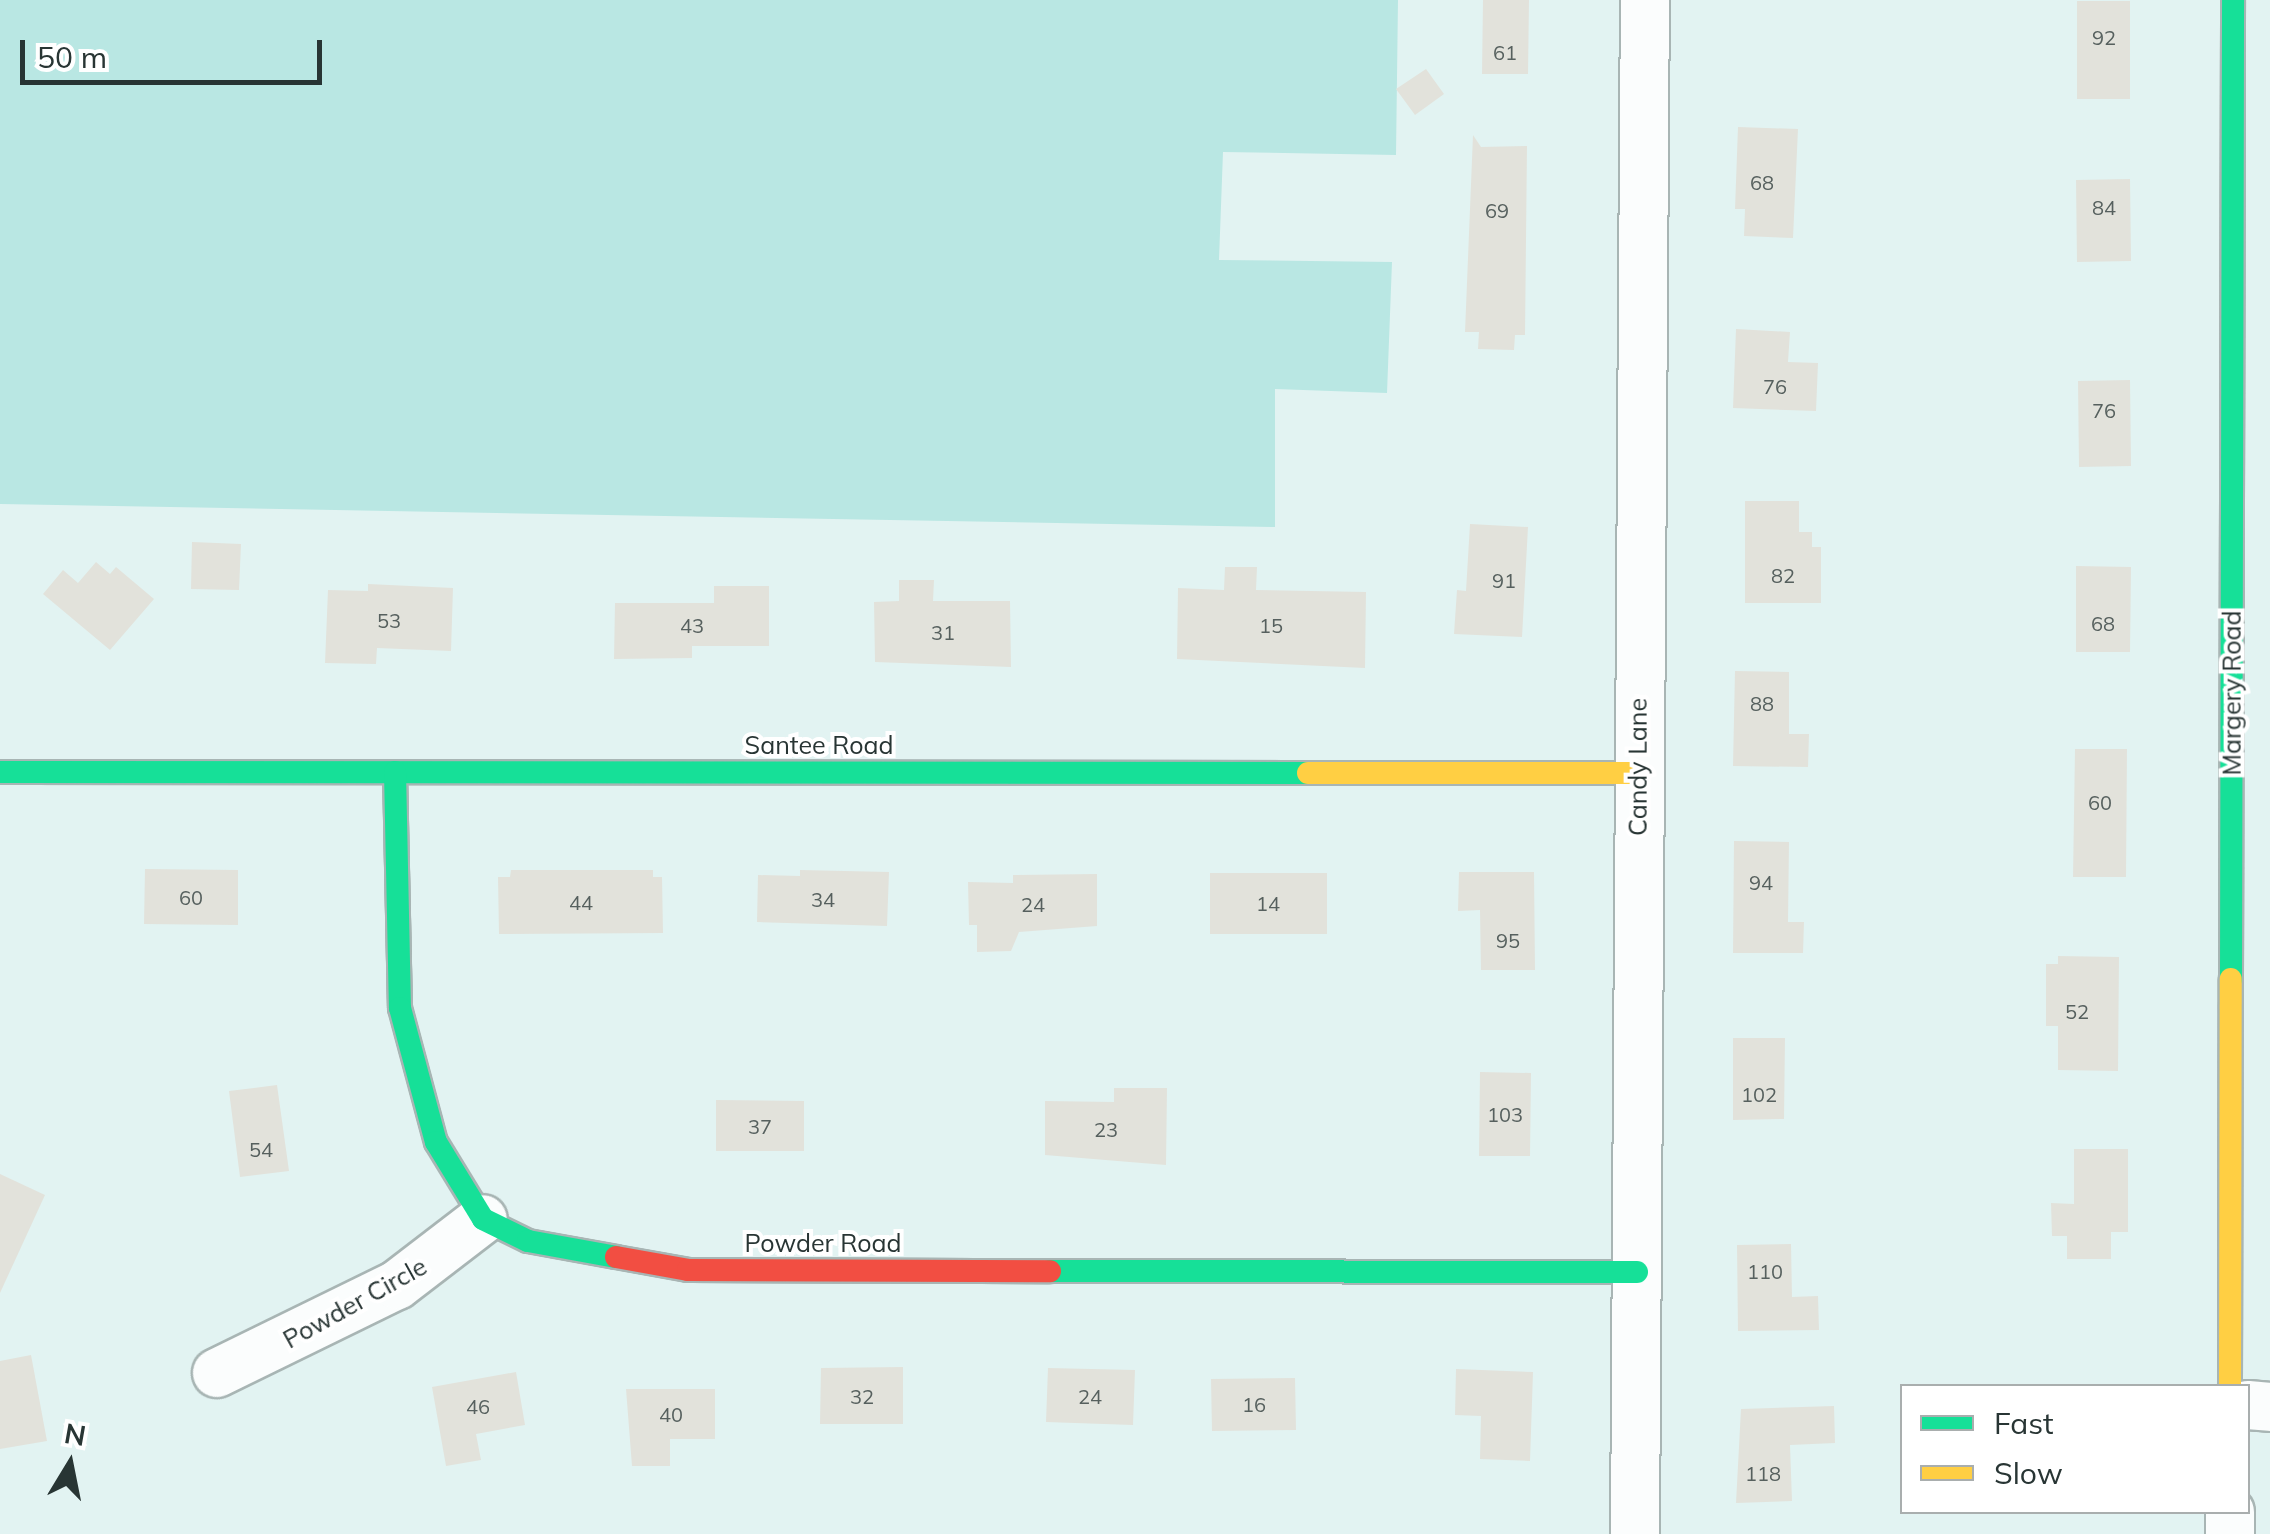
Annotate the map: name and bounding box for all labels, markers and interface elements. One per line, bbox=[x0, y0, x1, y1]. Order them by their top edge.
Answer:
scale bar bbox=[25, 20, 328, 82]
house number: 92 bbox=[2092, 25, 2116, 49]
text: 50 m bbox=[37, 38, 107, 76]
house number: 61 bbox=[1493, 40, 1517, 64]
house number: 68 bbox=[1750, 170, 1774, 194]
house number: 84 bbox=[2092, 195, 2116, 219]
house number: 69 bbox=[1485, 198, 1509, 222]
house number: 76 bbox=[1763, 374, 1787, 398]
house number: 76 bbox=[2092, 398, 2116, 422]
house number: 82 bbox=[1771, 563, 1795, 587]
house number: 91 bbox=[1492, 568, 1516, 592]
house number: 53 bbox=[377, 608, 401, 632]
house number: 68 bbox=[2091, 611, 2115, 635]
street label: Margery Road bbox=[2217, 611, 2247, 775]
house number: 43 bbox=[680, 613, 704, 637]
house number: 15 bbox=[1259, 613, 1283, 637]
house number: 31 bbox=[931, 620, 955, 644]
house number: 88 bbox=[1750, 691, 1774, 715]
street label: Candy Lane bbox=[1623, 698, 1653, 836]
street label: Santee Road bbox=[745, 730, 893, 760]
house number: 60 bbox=[2088, 790, 2112, 814]
house number: 94 bbox=[1749, 870, 1773, 894]
house number: 60 bbox=[179, 885, 203, 909]
house number: 34 bbox=[811, 887, 835, 911]
house number: 44 bbox=[569, 890, 593, 914]
house number: 14 bbox=[1256, 891, 1280, 915]
house number: 24 bbox=[1021, 892, 1045, 916]
house number: 95 bbox=[1496, 928, 1520, 952]
house number: 52 bbox=[2065, 999, 2089, 1023]
house number: 102 bbox=[1741, 1082, 1777, 1106]
house number: 103 bbox=[1487, 1102, 1523, 1126]
house number: 37 bbox=[748, 1114, 772, 1138]
house number: 23 bbox=[1094, 1117, 1118, 1141]
house number: 54 bbox=[249, 1137, 273, 1161]
street label: Powder Road bbox=[745, 1228, 901, 1258]
street label: Powder Circle bbox=[278, 1251, 432, 1355]
house number: 110 bbox=[1747, 1259, 1783, 1283]
house number: 32 bbox=[850, 1384, 874, 1408]
house number: 24 bbox=[1078, 1384, 1102, 1408]
legend bbox=[1900, 1384, 2250, 1514]
house number: 16 bbox=[1242, 1392, 1266, 1416]
house number: 46 bbox=[466, 1394, 490, 1418]
house number: 40 bbox=[659, 1402, 683, 1426]
text: Fast bbox=[1994, 1404, 2054, 1442]
north arrow bbox=[20, 1414, 120, 1514]
text: N bbox=[62, 1415, 89, 1453]
text: Slow bbox=[1994, 1454, 2063, 1492]
house number: 118 bbox=[1745, 1461, 1781, 1485]

